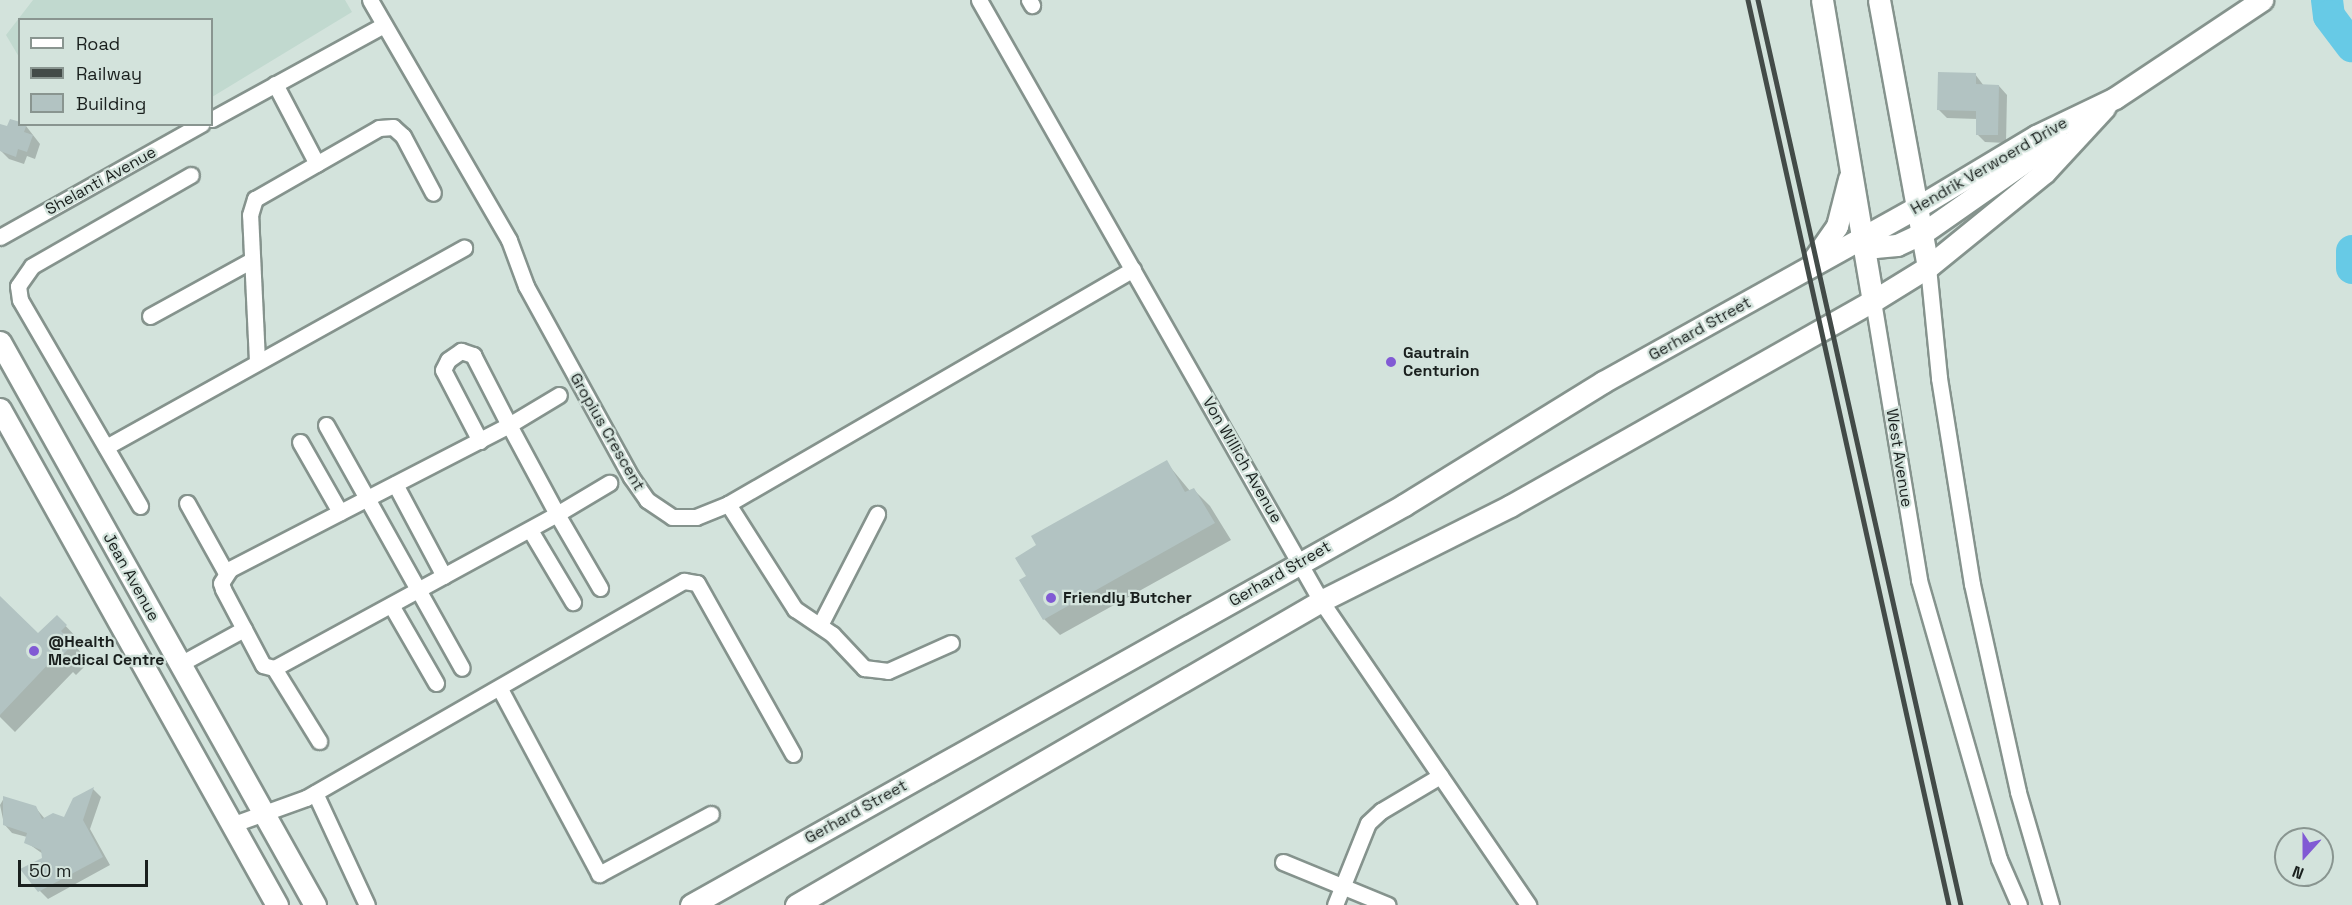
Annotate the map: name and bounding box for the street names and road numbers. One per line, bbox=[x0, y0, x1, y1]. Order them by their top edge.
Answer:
street label: Hendrik Verwoerd Drive bbox=[1907, 113, 2071, 219]
street label: Shelanti Avenue bbox=[42, 143, 160, 219]
street label: Gerhard Street bbox=[1645, 293, 1755, 365]
street label: Gropius Crescent bbox=[566, 370, 648, 494]
street label: Von Willich Avenue bbox=[1198, 393, 1286, 527]
street label: West Avenue bbox=[1882, 407, 1916, 509]
street label: Jean Avenue bbox=[99, 529, 163, 625]
street label: Gerhard Street bbox=[1226, 537, 1334, 611]
street label: Gerhard Street bbox=[801, 776, 911, 848]

